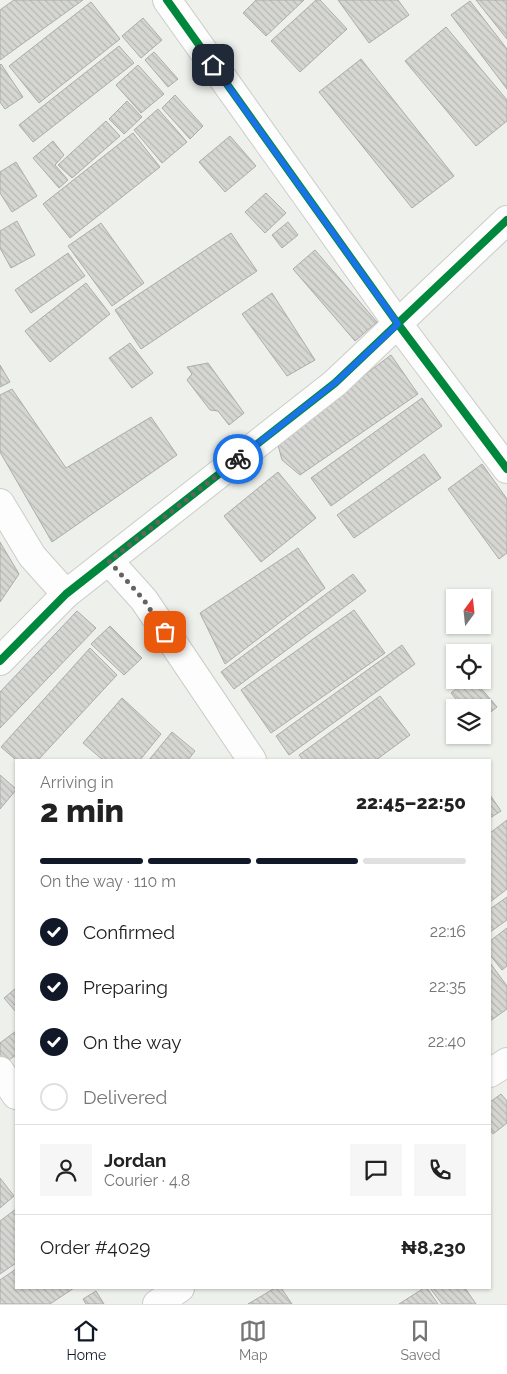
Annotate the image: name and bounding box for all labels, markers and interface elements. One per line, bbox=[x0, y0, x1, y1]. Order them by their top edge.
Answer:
pin bbox=[192, 44, 234, 86]
icon: home bbox=[199, 51, 227, 79]
courier bbox=[213, 434, 263, 484]
icon: bike bbox=[224, 445, 252, 473]
north arrow bbox=[446, 589, 491, 634]
map controls bbox=[446, 589, 491, 744]
pin bbox=[144, 611, 186, 653]
icon: bag bbox=[151, 618, 179, 646]
button: locate bbox=[446, 644, 491, 689]
button: layers bbox=[446, 699, 491, 744]
text: Arriving in bbox=[40, 773, 114, 792]
text: 22:45–22:50 bbox=[356, 791, 466, 813]
text: 2 min bbox=[40, 792, 124, 829]
text: On the way · 110 m bbox=[40, 872, 176, 891]
icon: check bbox=[40, 918, 68, 946]
text: Confirmed bbox=[83, 921, 175, 943]
text: 22:16 bbox=[430, 922, 466, 941]
icon: check bbox=[40, 973, 68, 1001]
text: Preparing bbox=[83, 976, 168, 998]
text: 22:35 bbox=[429, 977, 466, 996]
icon: check bbox=[40, 1028, 68, 1056]
text: On the way bbox=[83, 1031, 182, 1053]
text: 22:40 bbox=[428, 1032, 466, 1051]
text: Delivered bbox=[83, 1086, 167, 1108]
button: person bbox=[40, 1144, 92, 1196]
button: chat bbox=[350, 1144, 402, 1196]
button: phone bbox=[414, 1144, 466, 1196]
text: Jordan bbox=[104, 1149, 167, 1171]
text: Courier · 4.8 bbox=[104, 1171, 190, 1190]
text: Order #4029 bbox=[40, 1236, 150, 1258]
text: ₦8,230 bbox=[401, 1236, 466, 1258]
tab: Home bbox=[66, 1317, 106, 1363]
tab: Map bbox=[239, 1317, 268, 1363]
tab: Saved bbox=[400, 1317, 441, 1363]

